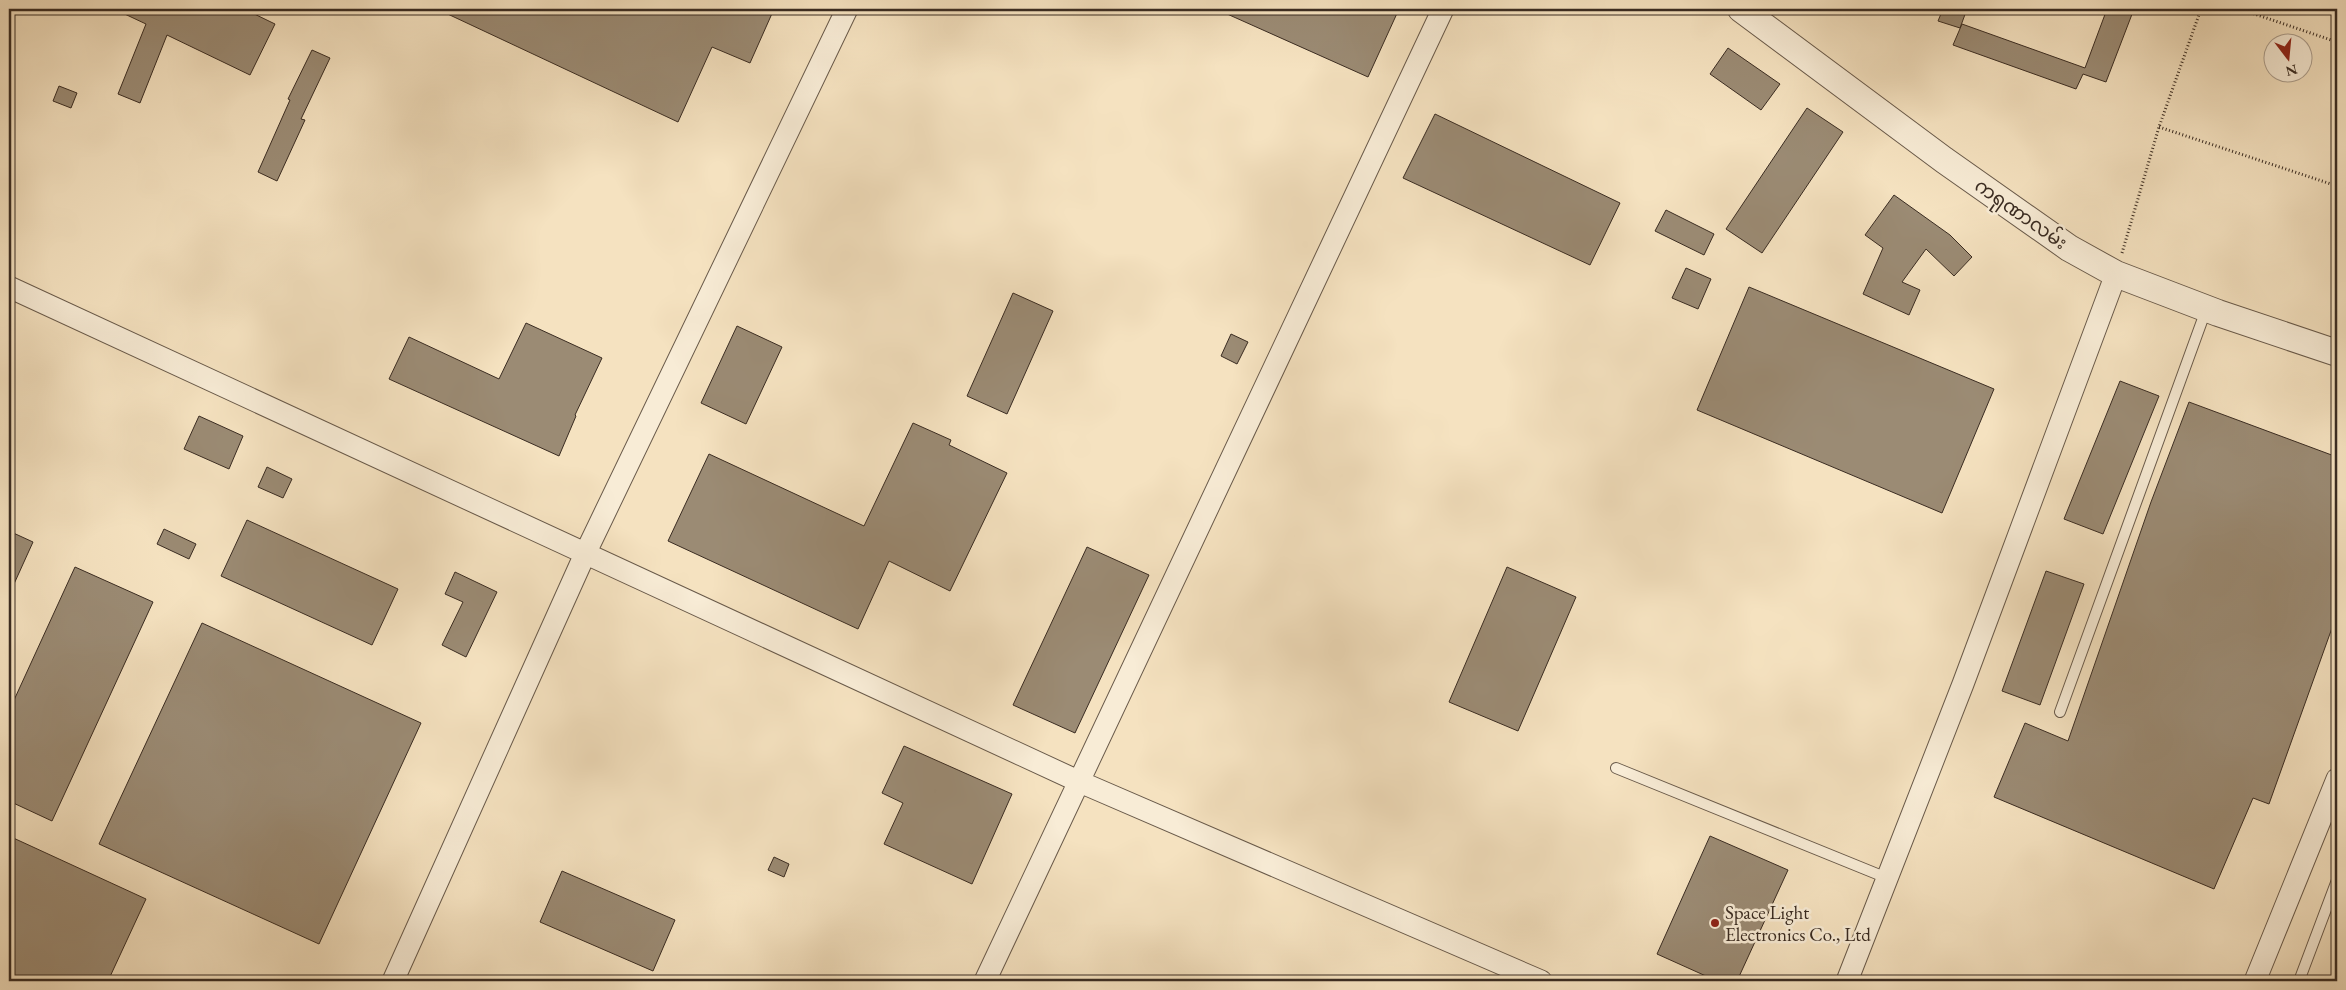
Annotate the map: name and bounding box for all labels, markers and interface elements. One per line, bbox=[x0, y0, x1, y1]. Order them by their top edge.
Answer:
north arrow bbox=[2264, 32, 2314, 82]
text: N bbox=[2283, 60, 2300, 81]
street label: ကရုဏာလမ်း bbox=[1967, 171, 2073, 258]
place label: Space Light Electronics Co., Ltd bbox=[1725, 900, 1871, 947]
marker: Space Light Electronics Co., Ltd bbox=[1709, 917, 1721, 929]

